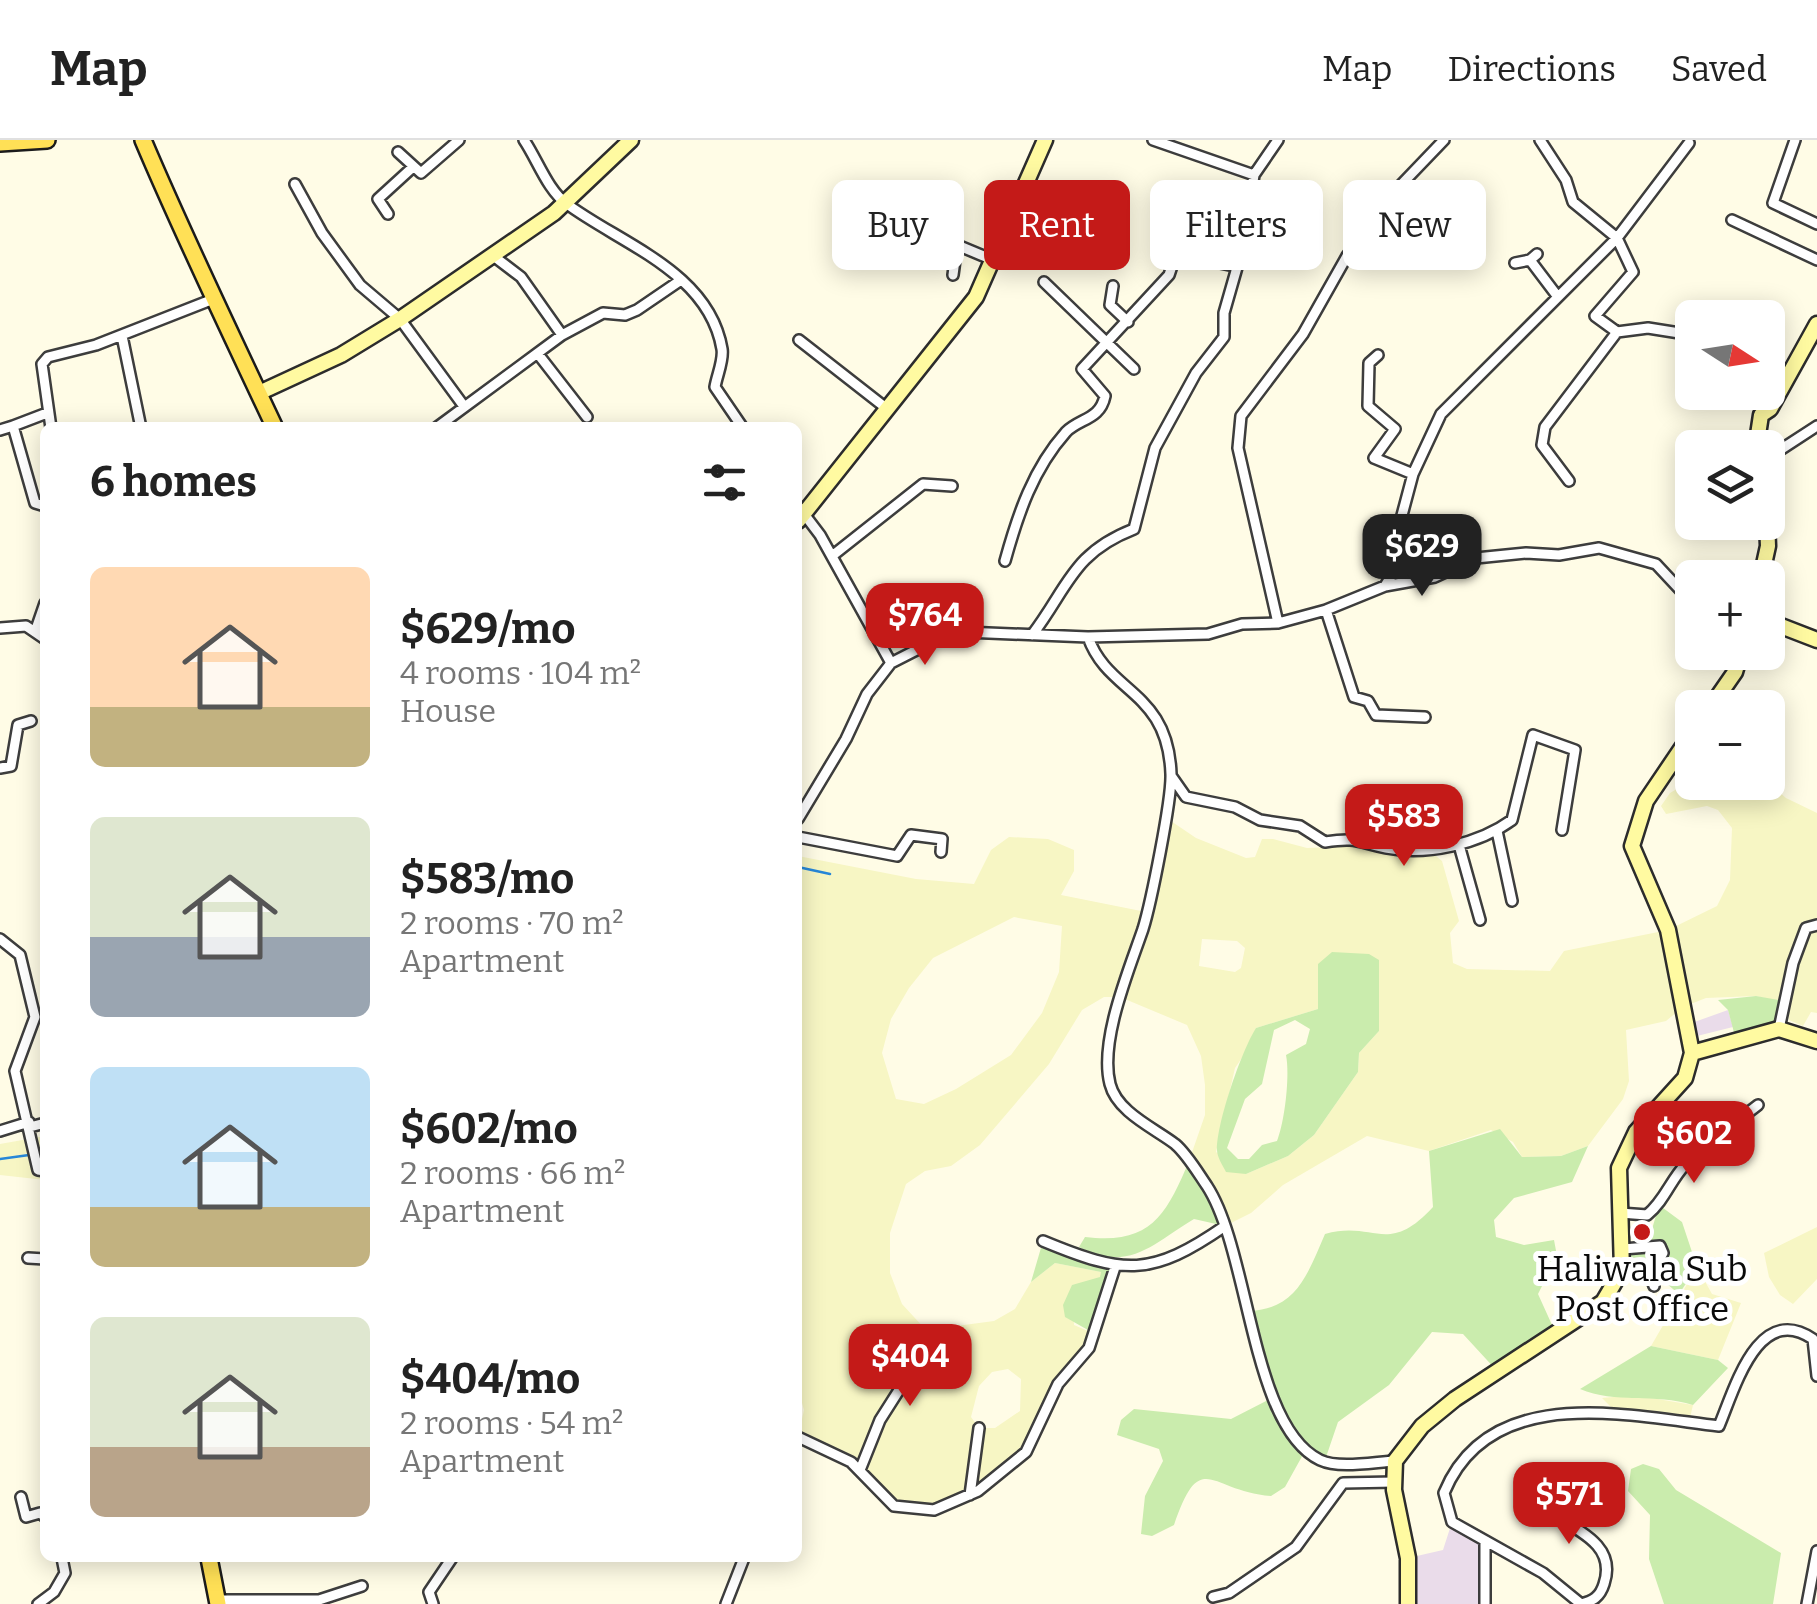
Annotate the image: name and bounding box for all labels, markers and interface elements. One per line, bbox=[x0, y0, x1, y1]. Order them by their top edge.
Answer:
text: Map bbox=[50, 40, 147, 98]
text: Map bbox=[1322, 48, 1392, 90]
text: Directions bbox=[1447, 48, 1616, 90]
text: Saved bbox=[1671, 48, 1767, 90]
chip: Buy bbox=[832, 180, 964, 270]
chip: Rent bbox=[984, 180, 1130, 270]
chip: Filters bbox=[1150, 180, 1323, 270]
chip: New bbox=[1343, 180, 1486, 270]
north arrow bbox=[1675, 300, 1785, 410]
map controls bbox=[1675, 300, 1785, 800]
button: layers bbox=[1675, 430, 1785, 540]
icon: filters bbox=[697, 455, 752, 510]
text: 6 homes bbox=[90, 457, 257, 507]
pin: $629 bbox=[1363, 514, 1481, 599]
text: $629 bbox=[1385, 527, 1459, 565]
button: + bbox=[1675, 560, 1785, 670]
pin: $764 bbox=[866, 583, 984, 668]
text: $764 bbox=[888, 596, 962, 634]
text: $629/mo bbox=[400, 604, 575, 654]
icon: home bbox=[170, 607, 290, 727]
text: 4 rooms · 104 m² bbox=[400, 654, 641, 692]
button: − bbox=[1675, 690, 1785, 800]
text: House bbox=[400, 692, 496, 730]
pin: $583 bbox=[1345, 784, 1463, 869]
text: $583 bbox=[1367, 797, 1441, 835]
text: $583/mo bbox=[400, 854, 574, 904]
icon: home bbox=[170, 857, 290, 977]
text: 2 rooms · 70 m² bbox=[400, 904, 624, 942]
text: Apartment bbox=[400, 942, 564, 980]
pin: $602 bbox=[1635, 1101, 1753, 1186]
text: $602/mo bbox=[400, 1104, 578, 1154]
icon: home bbox=[170, 1107, 290, 1227]
text: $602 bbox=[1656, 1114, 1732, 1152]
text: 2 rooms · 66 m² bbox=[400, 1154, 625, 1192]
text: Apartment bbox=[400, 1192, 564, 1230]
marker: Haliwala Sub Post Office bbox=[1631, 1221, 1653, 1243]
place label: Haliwala Sub Post Office bbox=[1537, 1248, 1747, 1330]
pin: $404 bbox=[851, 1324, 969, 1409]
text: $404 bbox=[871, 1337, 949, 1375]
text: $404/mo bbox=[400, 1354, 580, 1404]
icon: home bbox=[170, 1357, 290, 1477]
text: 2 rooms · 54 m² bbox=[400, 1404, 623, 1442]
text: Apartment bbox=[400, 1442, 564, 1480]
pin: $571 bbox=[1510, 1462, 1628, 1547]
text: $571 bbox=[1535, 1475, 1603, 1513]

